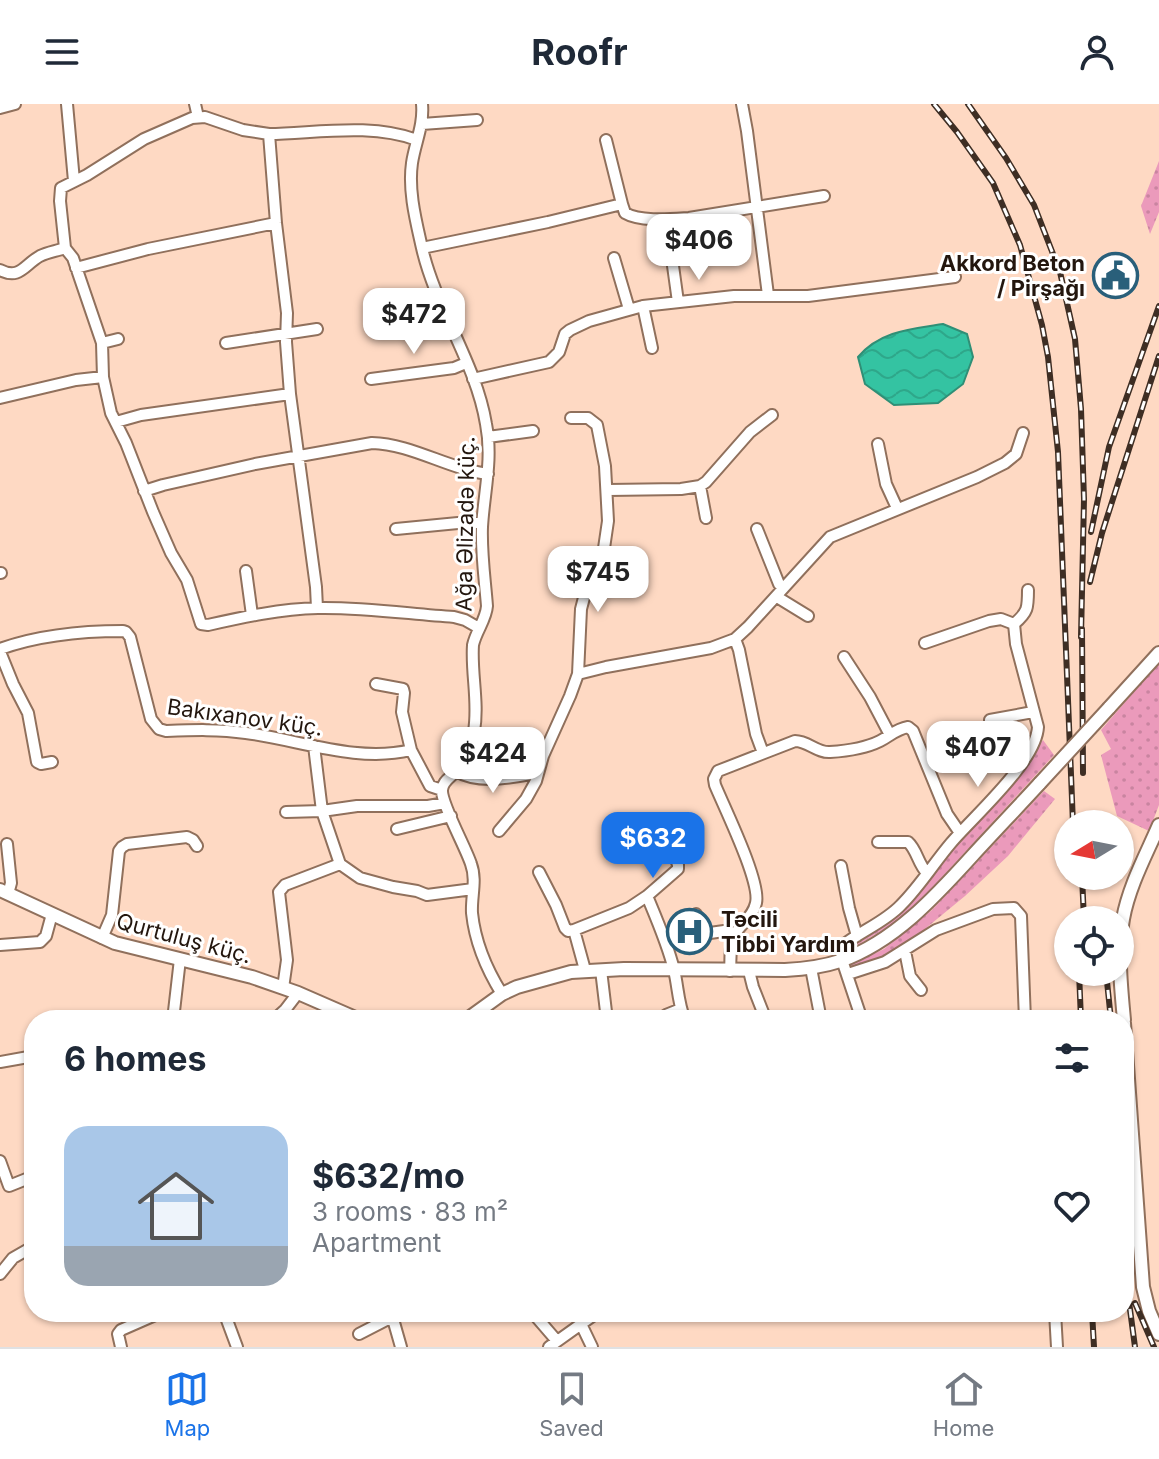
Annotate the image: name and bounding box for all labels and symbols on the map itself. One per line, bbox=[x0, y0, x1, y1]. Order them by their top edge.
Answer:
pin: $406 bbox=[652, 214, 746, 282]
place label: Akkord Beton / Pirşağı bbox=[940, 250, 1085, 301]
public building icon: Akkord Beton / Pirşağı bbox=[1092, 252, 1140, 300]
pin: $472 bbox=[367, 288, 461, 356]
street label: Ağa Əlizadə küç. bbox=[450, 436, 480, 612]
pin: $745 bbox=[551, 546, 645, 614]
street label: Bakıxanov küç. bbox=[166, 693, 324, 741]
pin: $407 bbox=[931, 721, 1025, 789]
pin: $424 bbox=[446, 727, 540, 795]
north arrow bbox=[1054, 810, 1134, 890]
pin: $632 bbox=[606, 812, 700, 880]
place label: Təcili Tibbi Yardım bbox=[721, 906, 856, 957]
street label: Qurtuluş küç. bbox=[114, 907, 254, 969]
hospital icon: Təcili Tibbi Yardım bbox=[666, 908, 714, 956]

